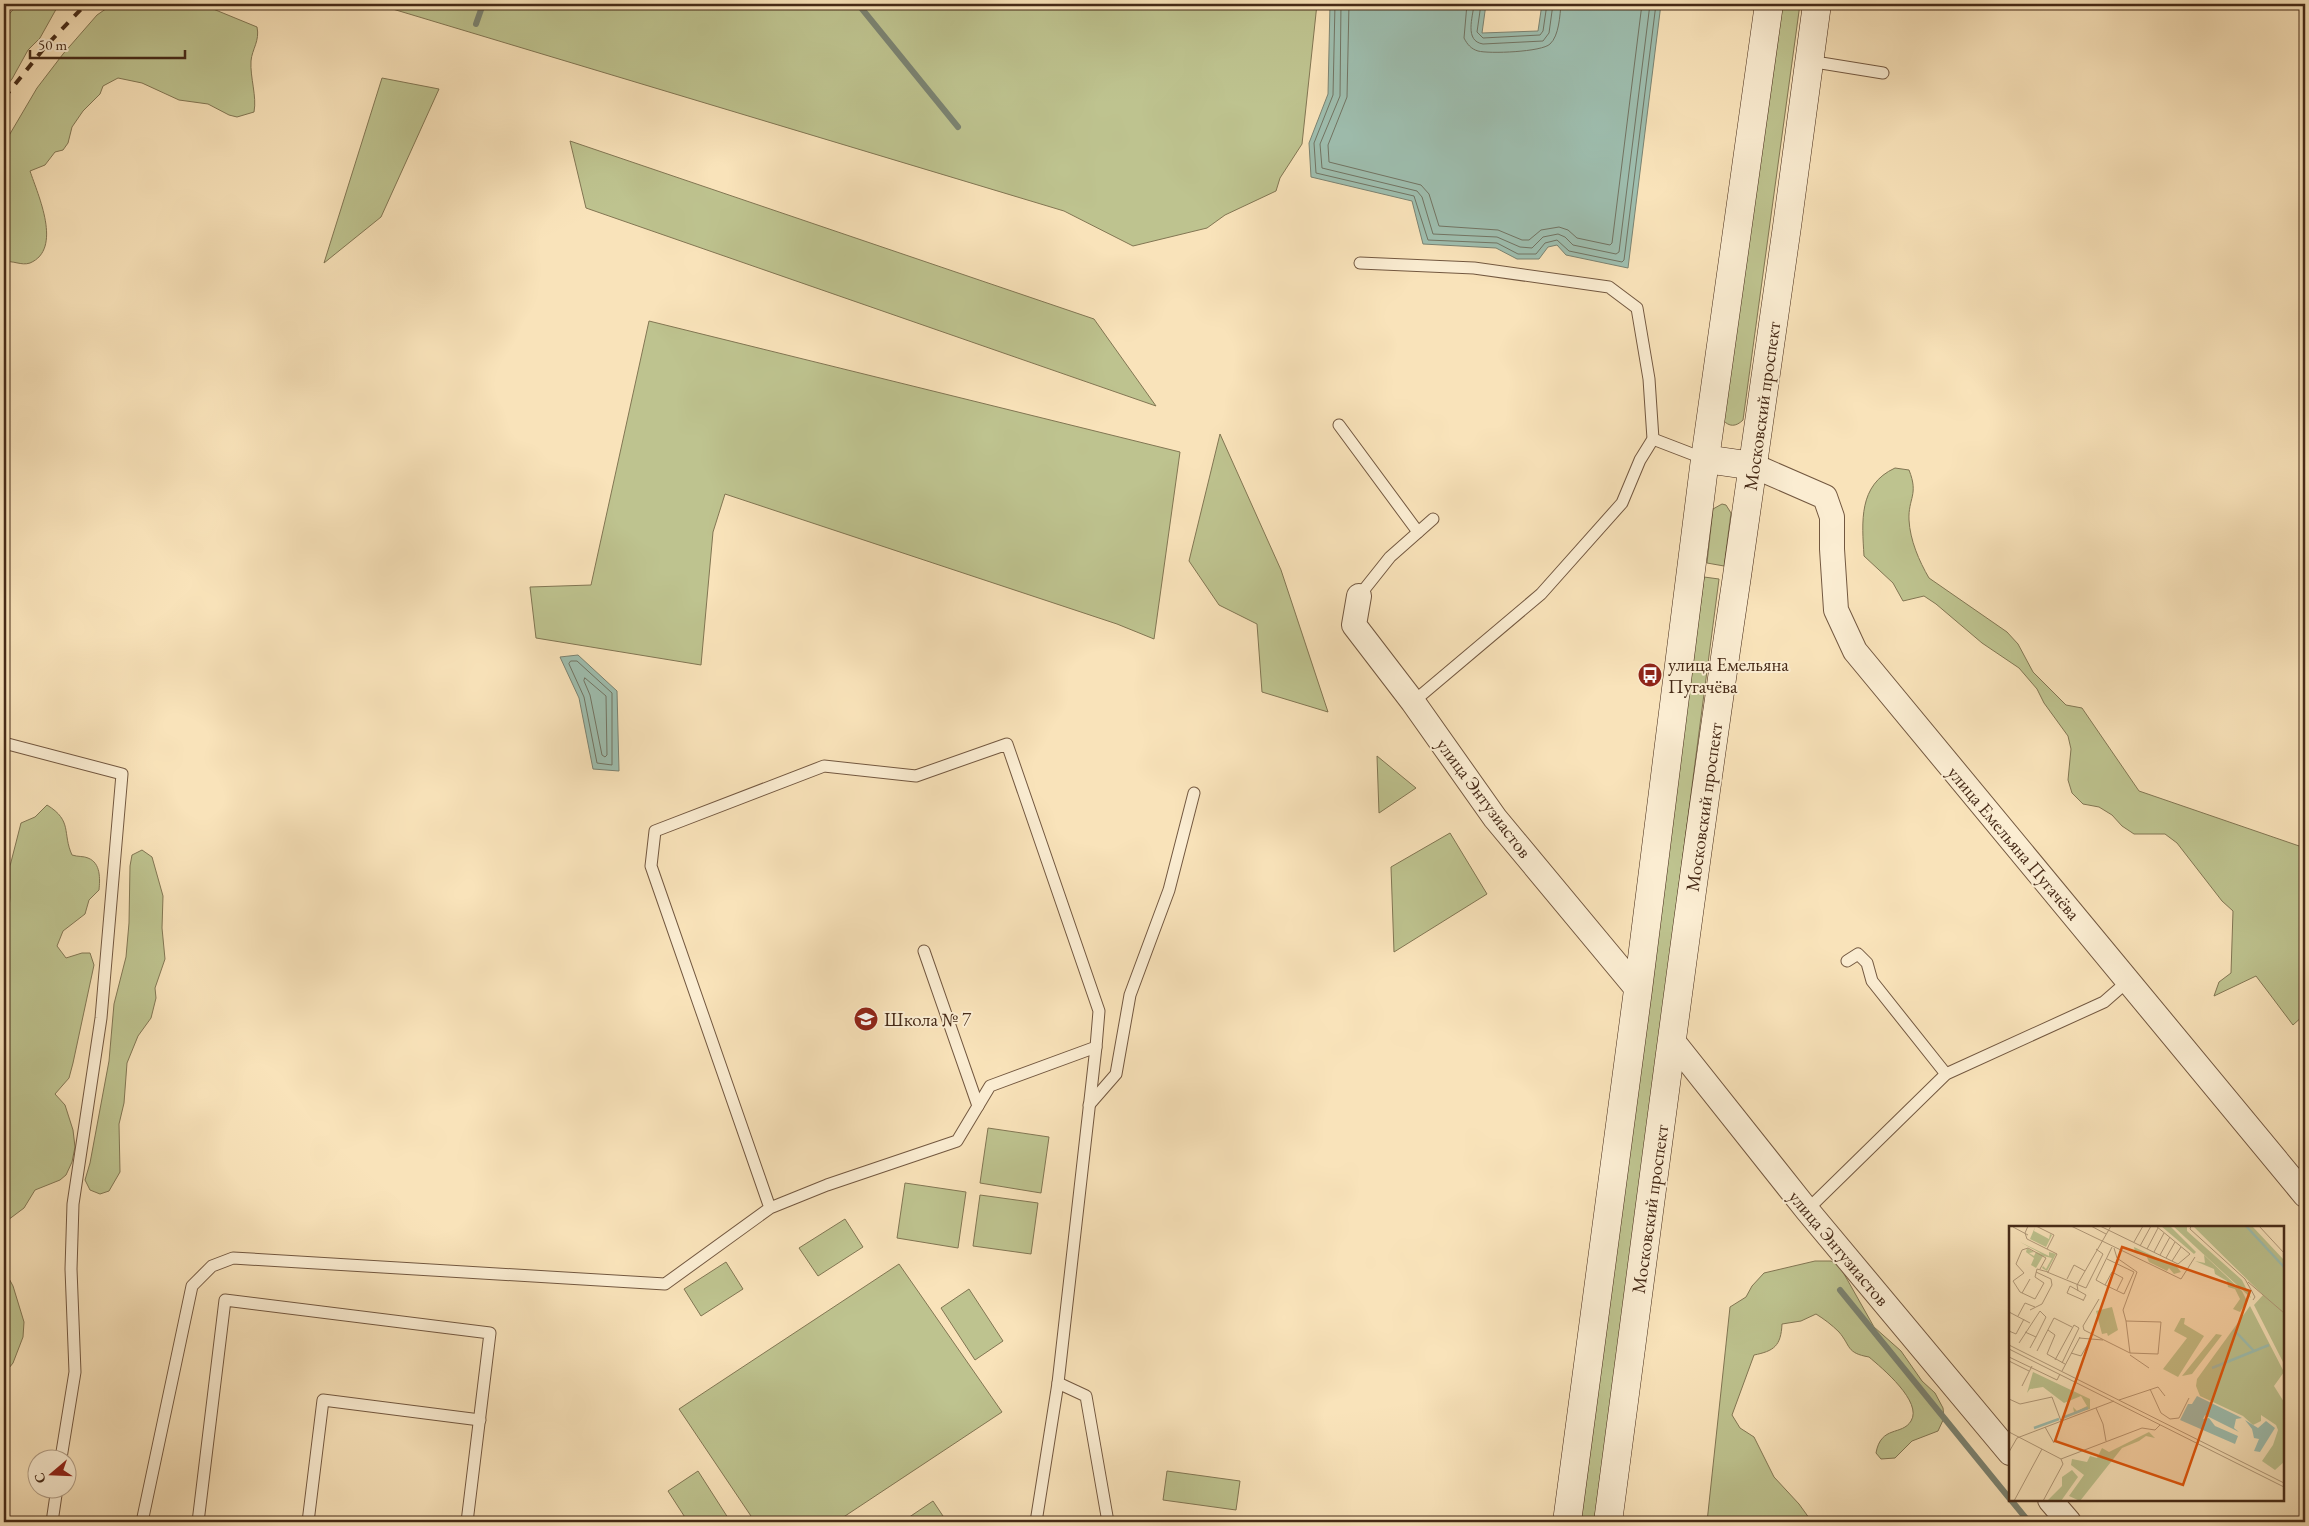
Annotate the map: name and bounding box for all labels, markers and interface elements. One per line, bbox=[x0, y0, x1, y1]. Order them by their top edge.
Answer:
scale bar bbox=[30, 28, 185, 60]
text: 50 m bbox=[38, 35, 67, 54]
street label: Московский проспект bbox=[1738, 320, 1786, 492]
place label: улица Емельяна Пугачёва bbox=[1668, 652, 1789, 699]
bus stop icon: улица Емельяна Пугачёва bbox=[1637, 662, 1663, 688]
street label: Московский проспект bbox=[1680, 721, 1728, 893]
street label: улица Энтузиастов bbox=[1431, 733, 1537, 863]
street label: улица Емельяна Пугачёва bbox=[1942, 761, 2086, 926]
school or university icon: Школа № 7 bbox=[853, 1006, 879, 1032]
place label: Школа № 7 bbox=[884, 1007, 972, 1032]
street label: Московский проспект bbox=[1626, 1123, 1674, 1295]
street label: улица Энтузиастов bbox=[1783, 1185, 1895, 1311]
inset map bbox=[2009, 1226, 2284, 1501]
north arrow bbox=[28, 1448, 78, 1498]
text: С bbox=[30, 1471, 50, 1486]

